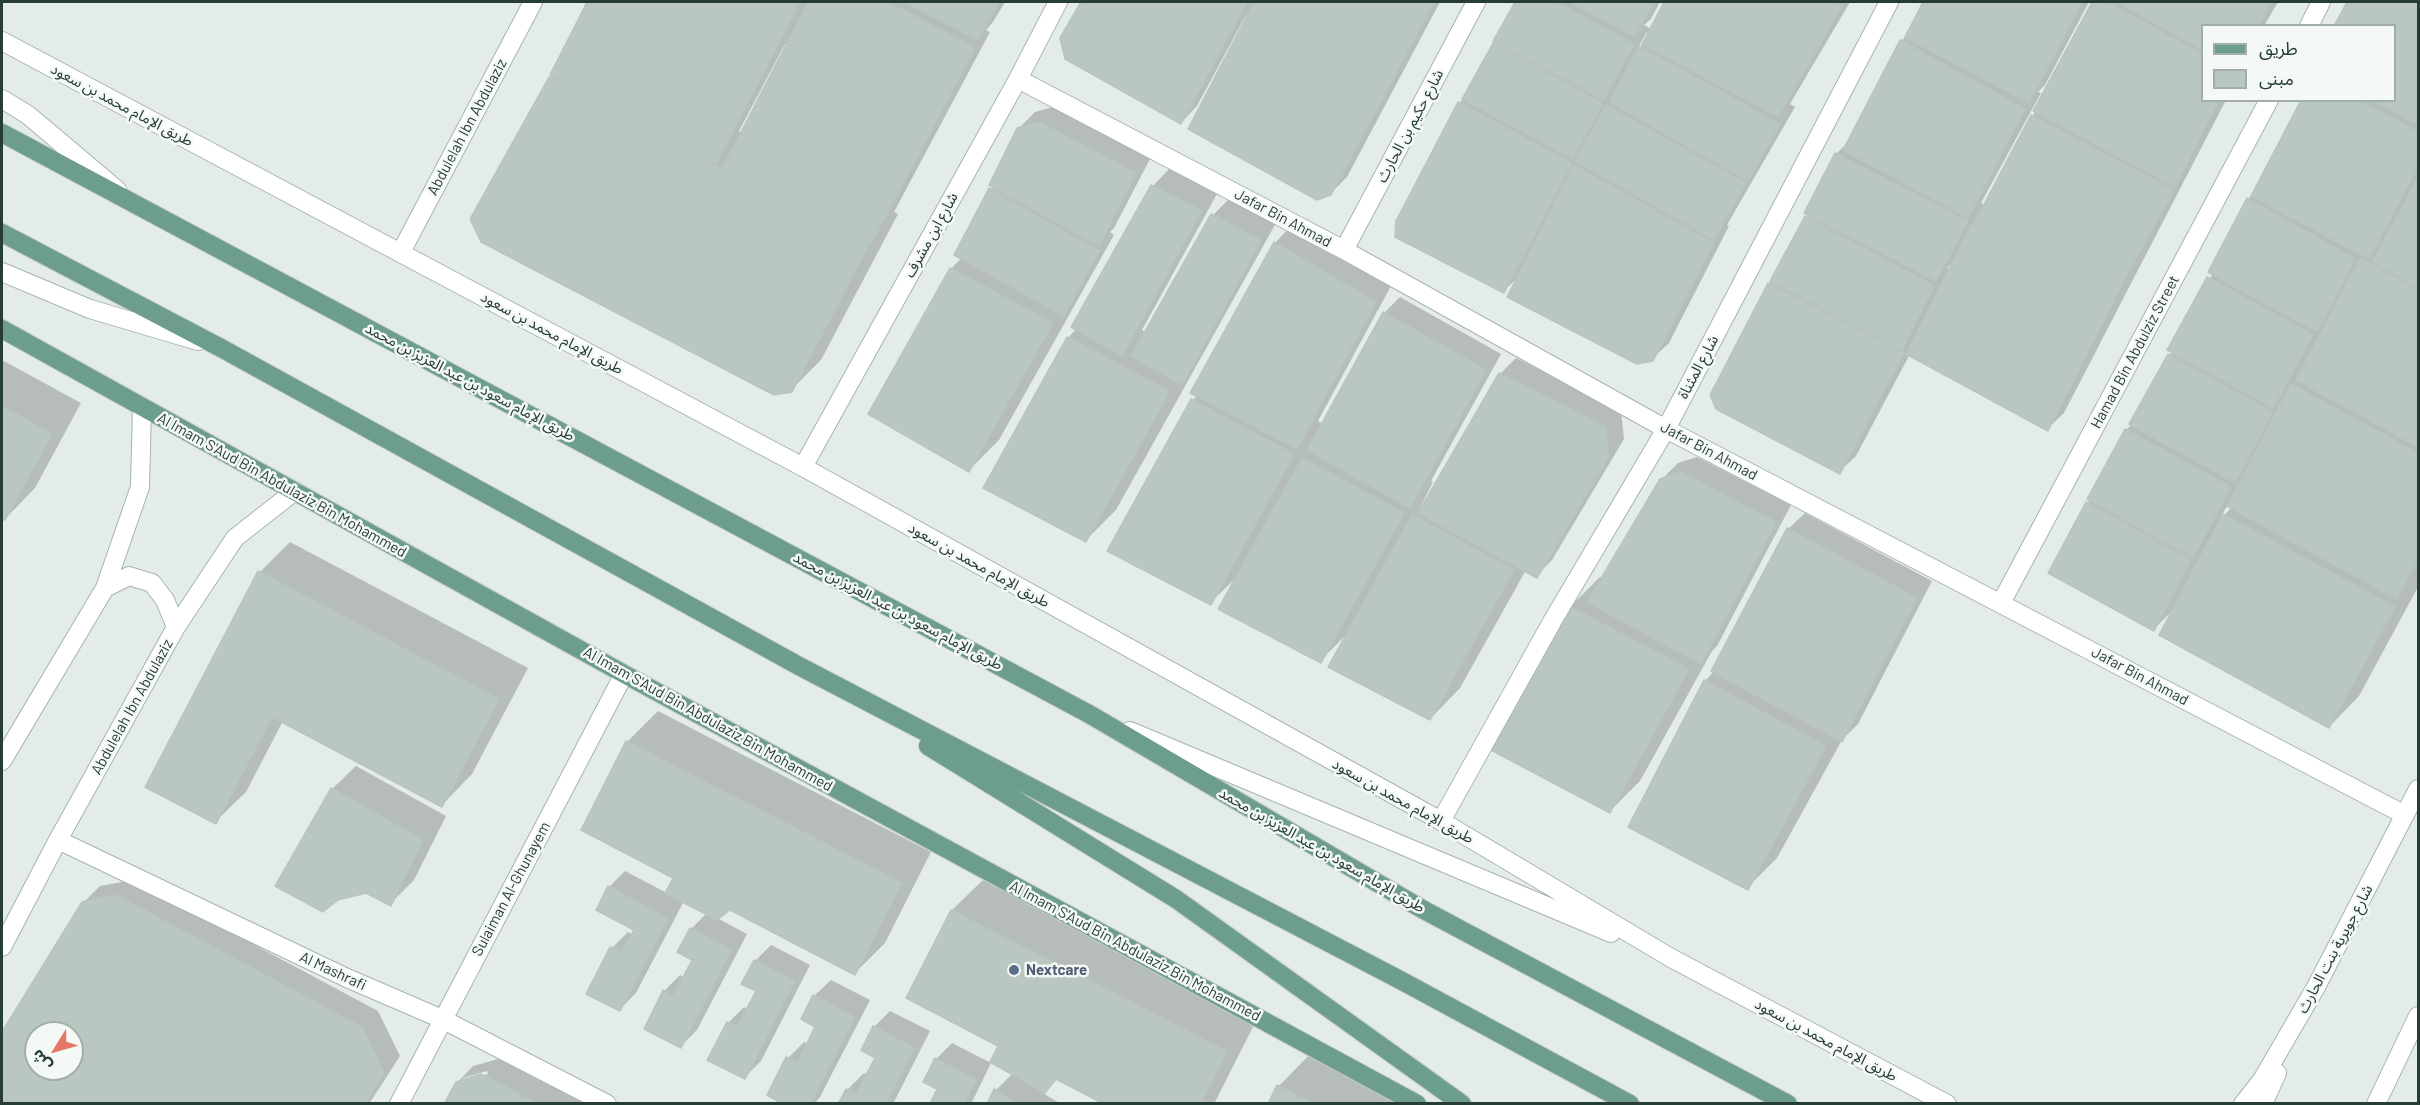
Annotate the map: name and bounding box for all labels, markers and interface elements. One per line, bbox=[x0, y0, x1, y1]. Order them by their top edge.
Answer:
legend bbox=[2201, 24, 2396, 102]
text: طريق bbox=[2259, 37, 2298, 59]
street label: Abdulelah Ibn Abdulaziz bbox=[423, 56, 511, 198]
street label: طريق الإمام محمد بن سعود bbox=[48, 60, 196, 150]
street label: شارع حكيم بن الحارث bbox=[1373, 66, 1447, 186]
text: مبنى bbox=[2259, 67, 2294, 89]
street label: Jafar Bin Ahmad bbox=[1231, 185, 1335, 251]
street label: شارع ابن مشرف bbox=[900, 189, 962, 281]
street label: Hamad Bin Abdulziz Street bbox=[2087, 272, 2183, 432]
street label: طريق الإمام محمد بن سعود bbox=[478, 288, 626, 378]
street label: طريق الإمام سعود بن عبد العزيز بن محمد bbox=[362, 319, 578, 445]
street label: شارع المثناة bbox=[1674, 332, 1722, 402]
street label: Al Imam S'Aud Bin Abdulaziz Bin Mohammed bbox=[154, 409, 410, 561]
street label: Jafar Bin Ahmad bbox=[1657, 418, 1761, 484]
street label: طريق الإمام محمد بن سعود bbox=[905, 519, 1053, 611]
street label: طريق الإمام سعود بن عبد العزيز بن محمد bbox=[790, 548, 1006, 674]
street label: Abdulelah Ibn Abdulaziz bbox=[87, 636, 177, 778]
street label: Al Imam S'Aud Bin Abdulaziz Bin Mohammed bbox=[580, 643, 836, 795]
street label: Jafar Bin Ahmad bbox=[2088, 643, 2192, 709]
street label: طريق الإمام محمد بن سعود bbox=[1329, 755, 1477, 847]
street label: طريق الإمام سعود بن عبد العزيز بن محمد bbox=[1216, 784, 1428, 916]
street label: Sulaiman Al-Ghunayem bbox=[468, 819, 554, 959]
street label: Al Imam S'Aud Bin Abdulaziz Bin Mohammed bbox=[1006, 877, 1264, 1025]
street label: شارع جويرية بنت الحارث bbox=[2293, 882, 2377, 1016]
street label: Al Mashrafi bbox=[297, 948, 369, 994]
place label: Nextcare bbox=[1026, 961, 1087, 979]
marker: Nextcare bbox=[1007, 963, 1021, 977]
street label: طريق الإمام محمد بن سعود bbox=[1752, 995, 1900, 1085]
north arrow bbox=[24, 1021, 84, 1081]
text: ش bbox=[27, 1046, 55, 1075]

